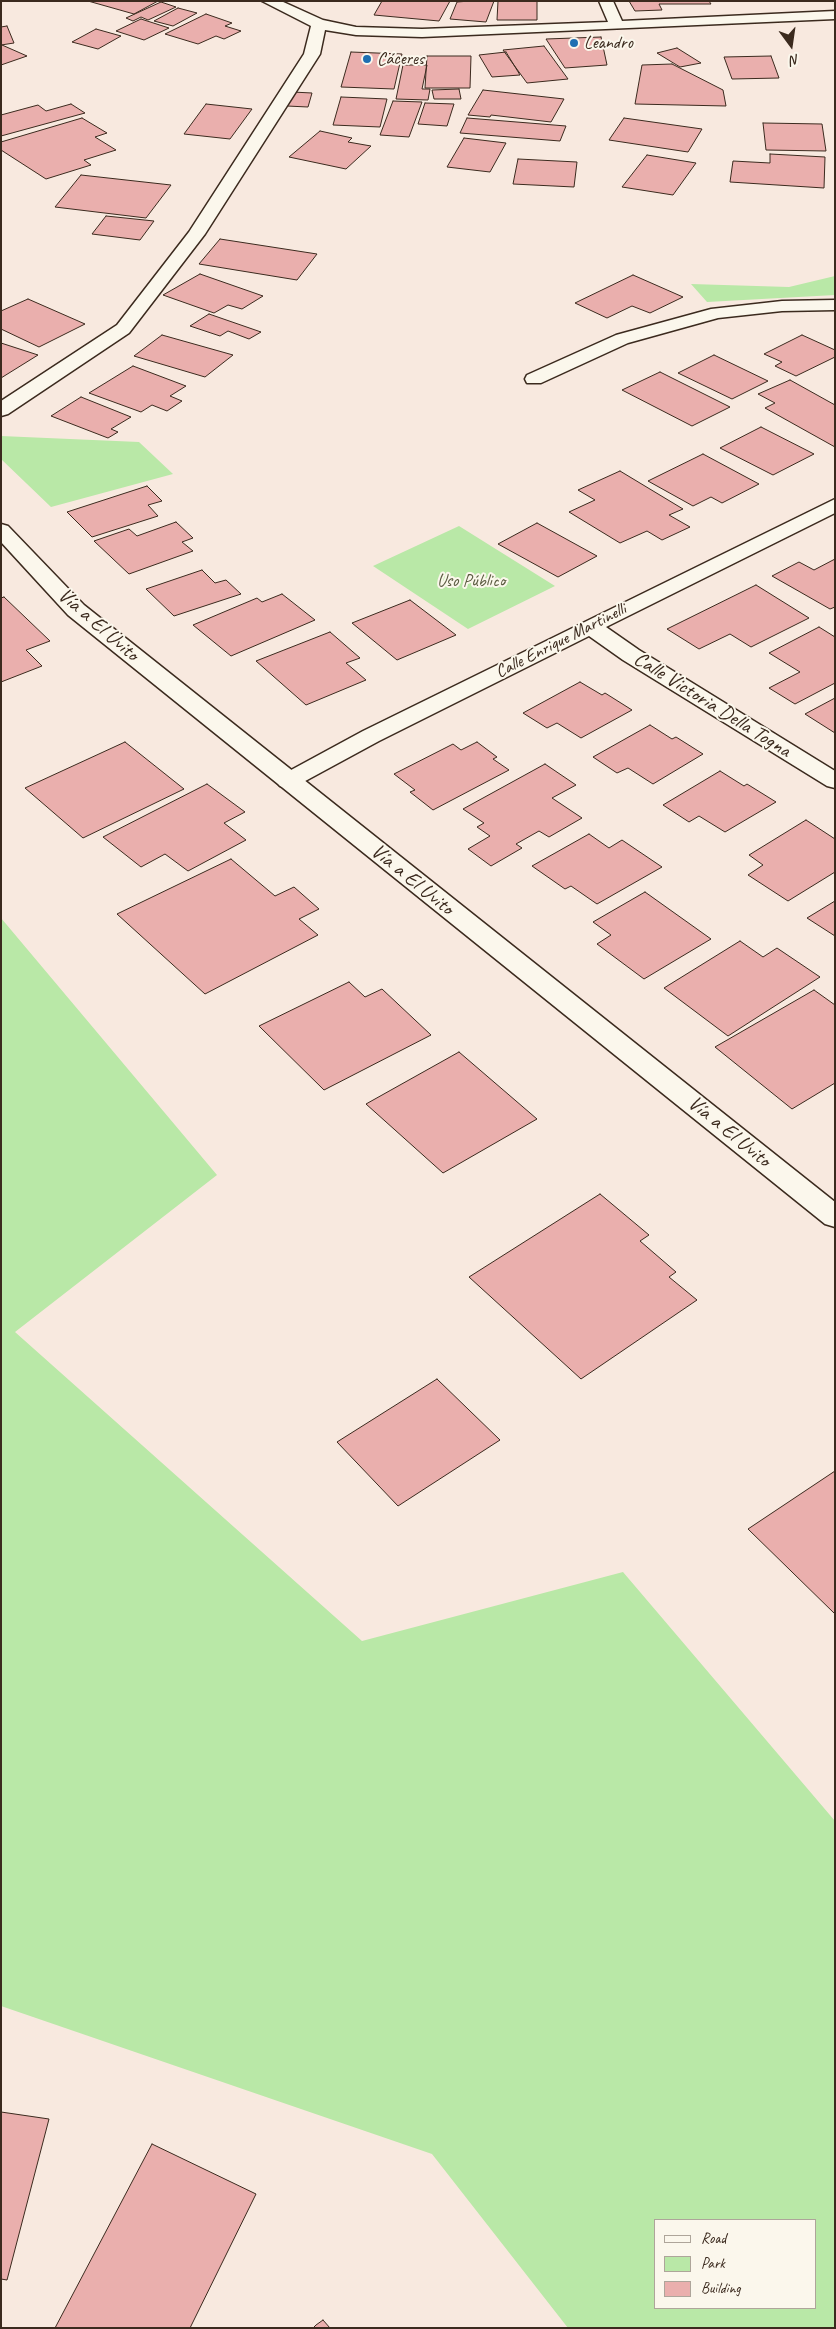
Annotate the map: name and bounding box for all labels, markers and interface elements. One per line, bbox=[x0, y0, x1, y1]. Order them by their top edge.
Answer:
north arrow bbox=[766, 20, 816, 70]
place label: Leandro bbox=[584, 32, 633, 54]
marker: Leandro bbox=[568, 37, 580, 49]
place label: Cáceres bbox=[377, 48, 424, 70]
text: N bbox=[788, 51, 801, 69]
marker: Cáceres bbox=[361, 53, 373, 65]
park label: Uso Público bbox=[437, 570, 505, 592]
street label: Vía a El Uvito bbox=[52, 583, 144, 667]
street label: Calle Enrique Martinelli bbox=[492, 599, 630, 683]
street label: Calle Victoria Della Togna bbox=[629, 647, 795, 763]
street label: Vía a El Uvito bbox=[366, 839, 458, 921]
street label: Vía a El Uvito bbox=[683, 1091, 775, 1173]
legend bbox=[654, 2219, 816, 2309]
text: Road bbox=[701, 2229, 726, 2248]
text: Park bbox=[701, 2254, 725, 2273]
text: Building bbox=[701, 2279, 740, 2298]

